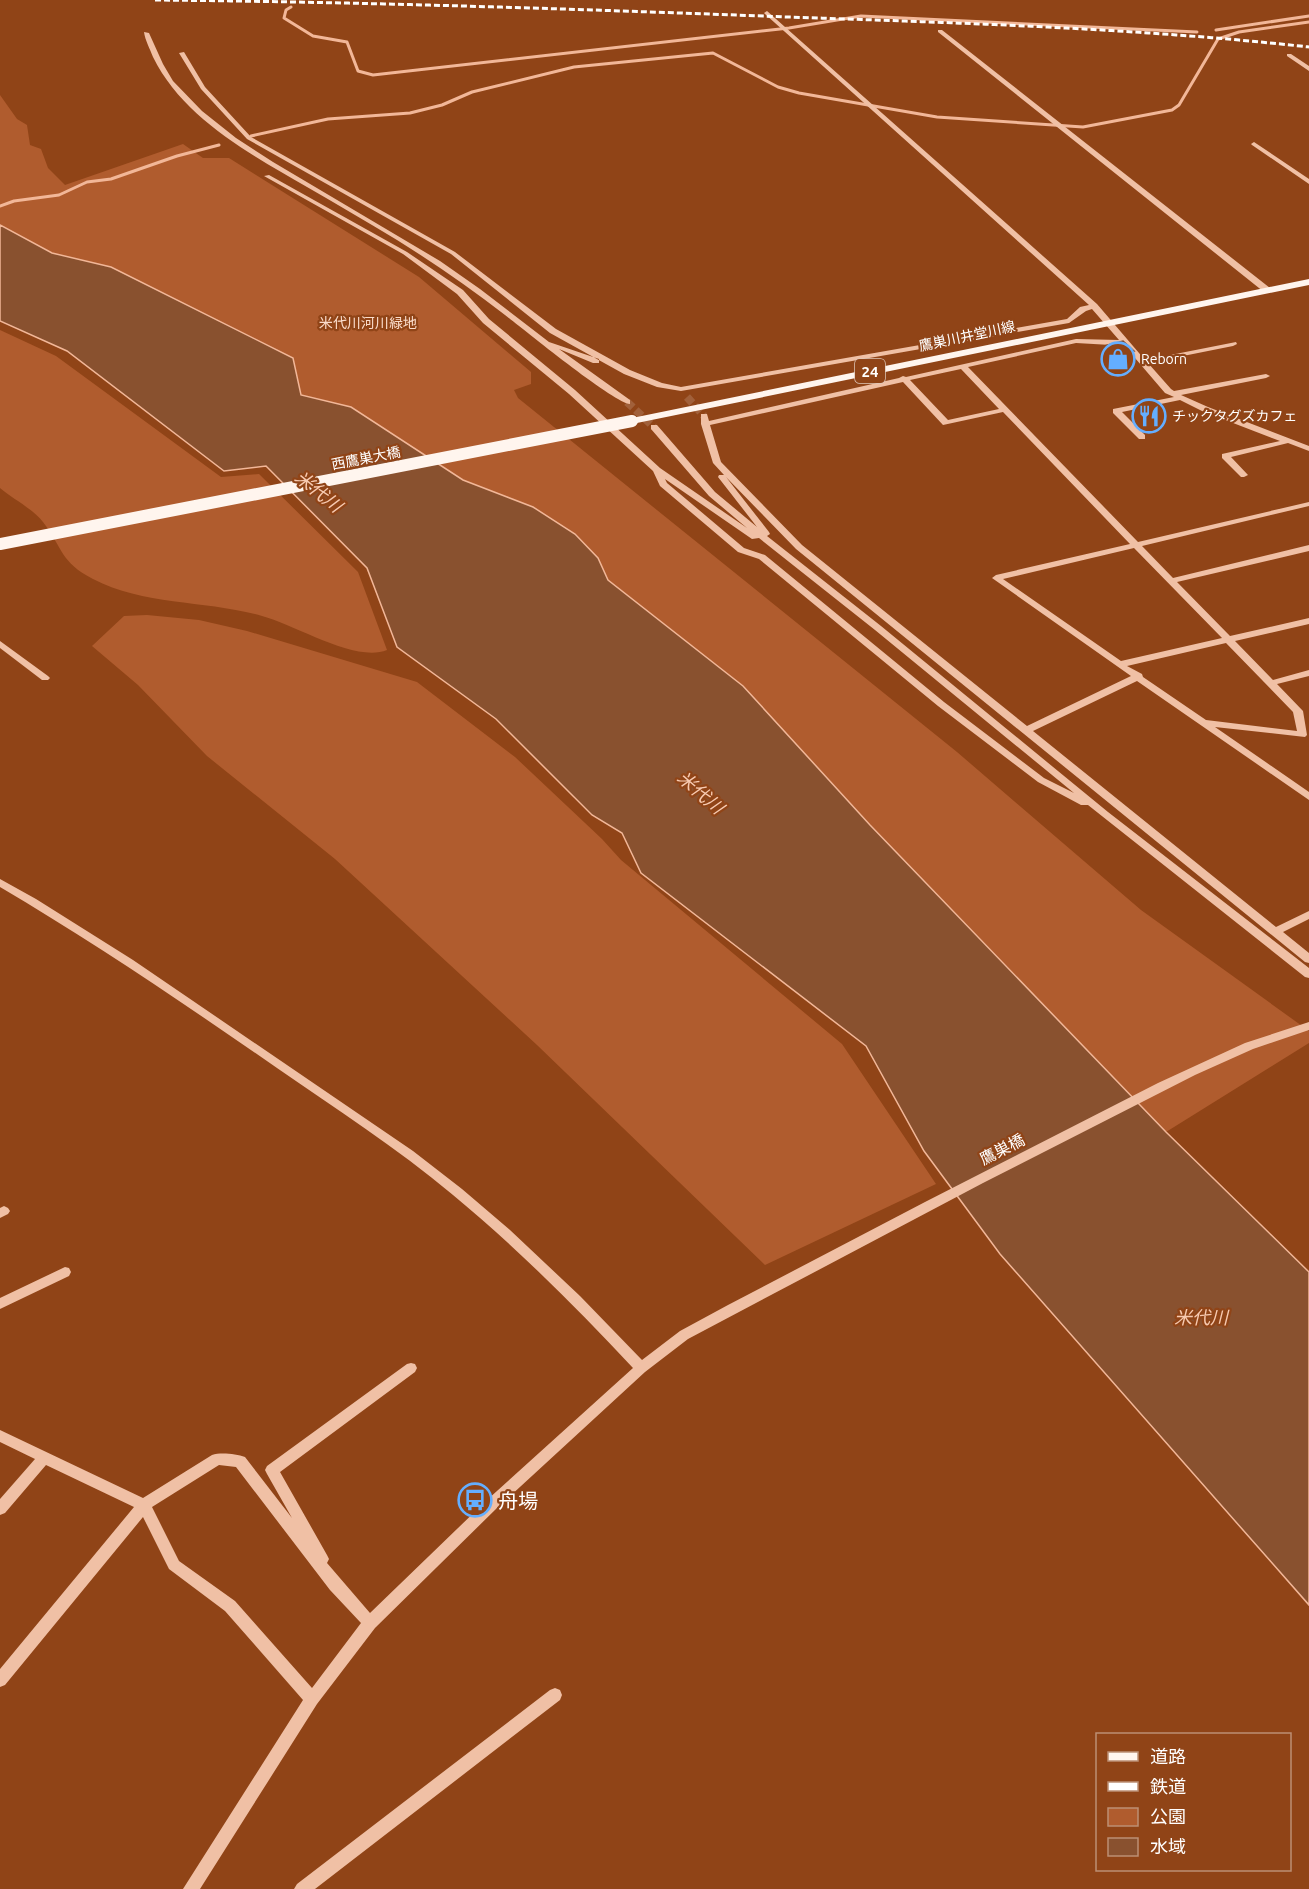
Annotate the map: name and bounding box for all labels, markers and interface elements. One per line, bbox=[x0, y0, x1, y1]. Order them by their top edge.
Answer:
park label: 米代川河川緑地 bbox=[319, 315, 417, 331]
street label: 鷹巣川井堂川線 bbox=[917, 318, 1017, 354]
shop icon: Reborn bbox=[1100, 341, 1136, 377]
place label: Reborn bbox=[1141, 351, 1187, 367]
road number: 24 bbox=[855, 359, 885, 383]
restaurant icon: チックタグズカフェ bbox=[1131, 398, 1167, 434]
place label: チックタグズカフェ bbox=[1172, 408, 1297, 424]
street label: 西鷹巣大橋 bbox=[330, 443, 402, 473]
water label: 米代川 bbox=[292, 466, 348, 517]
water label: 米代川 bbox=[674, 767, 729, 819]
street label: 鷹巣橋 bbox=[977, 1130, 1027, 1168]
water label: 米代川 bbox=[1174, 1307, 1230, 1327]
bus stop icon: 舟場 bbox=[457, 1482, 493, 1518]
place label: 舟場 bbox=[498, 1489, 538, 1512]
legend bbox=[1096, 1733, 1291, 1871]
text: 道路 bbox=[1150, 1746, 1186, 1766]
text: 鉄道 bbox=[1150, 1776, 1186, 1796]
text: 公園 bbox=[1150, 1806, 1186, 1826]
text: 水域 bbox=[1150, 1836, 1186, 1856]

